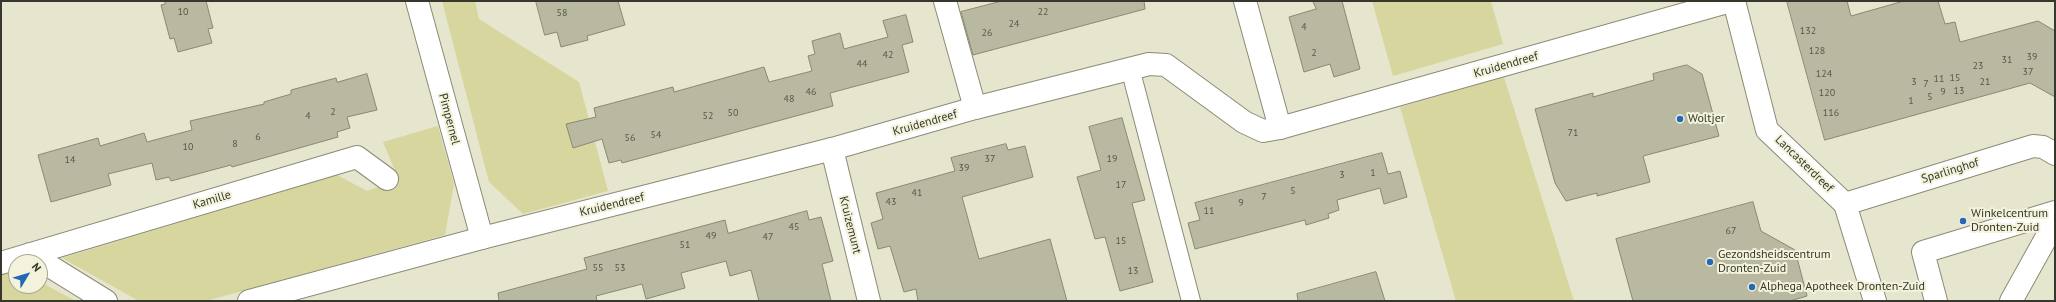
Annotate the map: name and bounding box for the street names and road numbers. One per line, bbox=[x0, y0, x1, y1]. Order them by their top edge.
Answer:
street label: Kruidendreef bbox=[1472, 49, 1540, 81]
street label: Pimpernel bbox=[435, 92, 463, 146]
street label: Kruidendreef bbox=[891, 107, 959, 139]
street label: Lancasterdreef bbox=[1772, 133, 1836, 195]
street label: Sparlinghof bbox=[1920, 155, 1980, 187]
street label: Kamille bbox=[191, 188, 233, 212]
street label: Kruidendreef bbox=[578, 190, 646, 220]
street label: Kruizemunt bbox=[836, 195, 864, 255]

